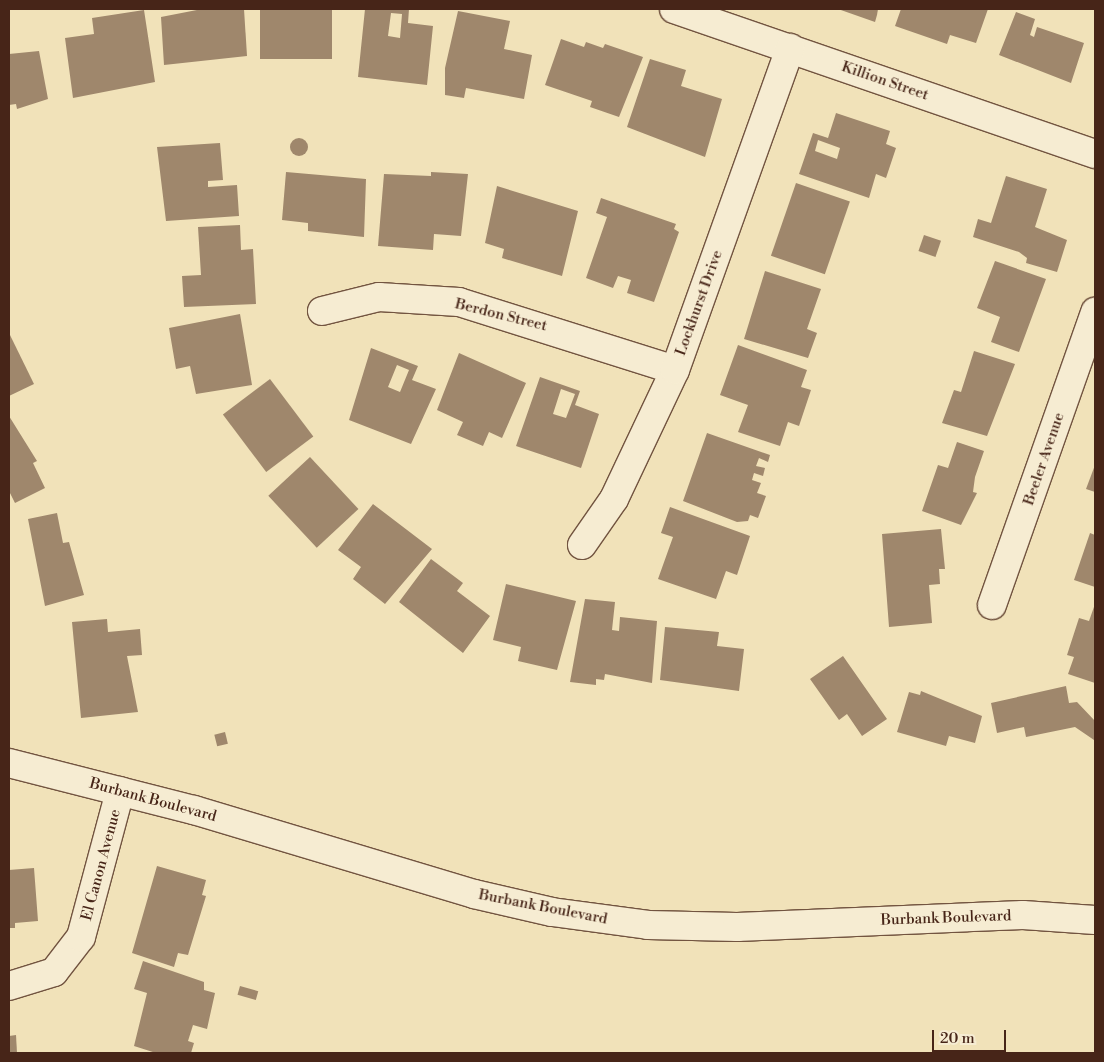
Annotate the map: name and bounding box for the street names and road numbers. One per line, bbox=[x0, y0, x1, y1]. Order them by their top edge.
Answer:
street label: Killion Street bbox=[839, 58, 931, 104]
street label: Lockhurst Drive bbox=[672, 248, 726, 358]
street label: Berdon Street bbox=[453, 295, 549, 335]
street label: Beeler Avenue bbox=[1020, 410, 1068, 508]
street label: Burbank Boulevard bbox=[87, 774, 219, 826]
street label: El Canon Avenue bbox=[77, 807, 125, 923]
street label: Burbank Boulevard bbox=[477, 886, 609, 928]
street label: Burbank Boulevard bbox=[880, 907, 1012, 929]

